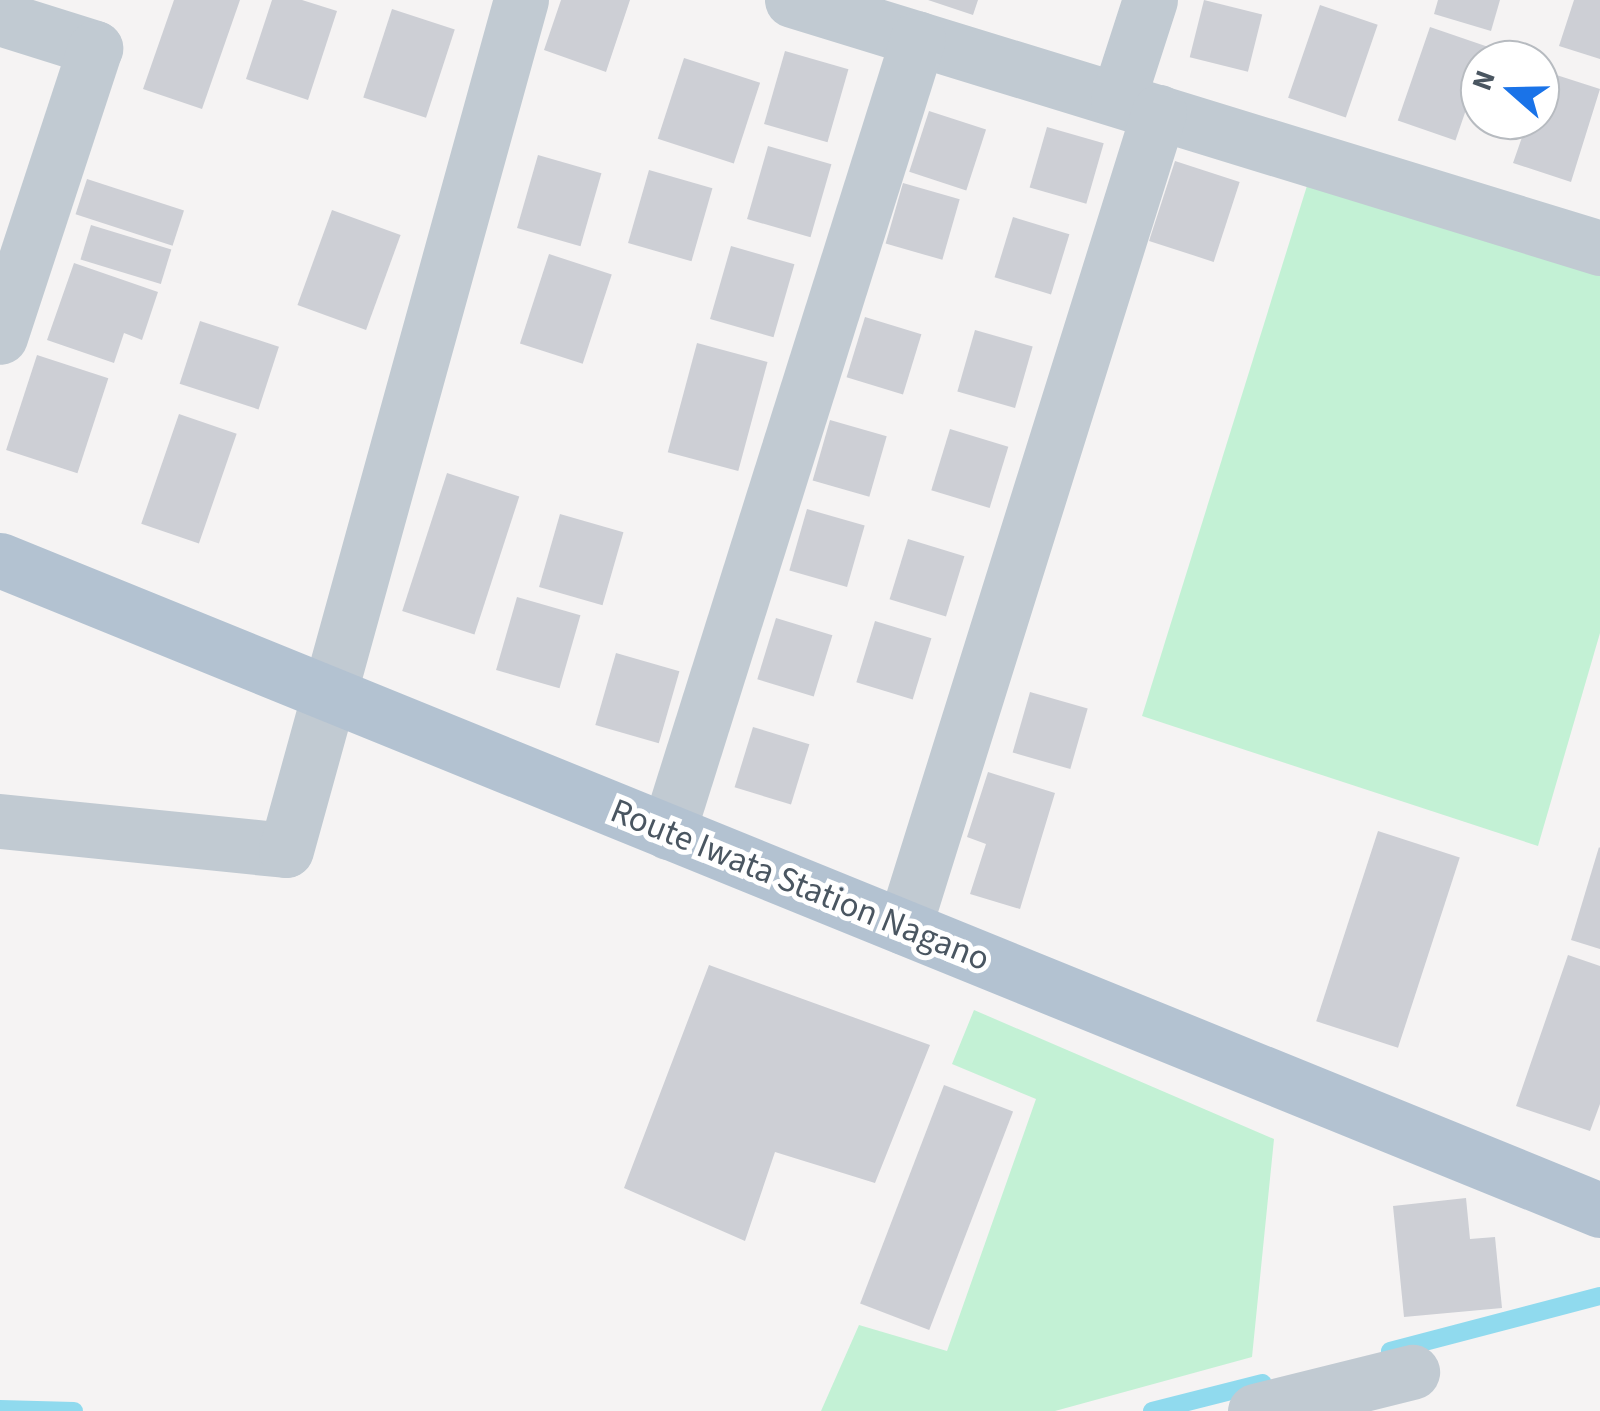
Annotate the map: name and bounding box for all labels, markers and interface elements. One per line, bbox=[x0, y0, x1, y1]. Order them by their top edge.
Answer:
north arrow bbox=[1460, 40, 1560, 140]
text: N bbox=[1462, 65, 1506, 96]
street label: Route Iwata Station Nagano bbox=[604, 790, 996, 980]

